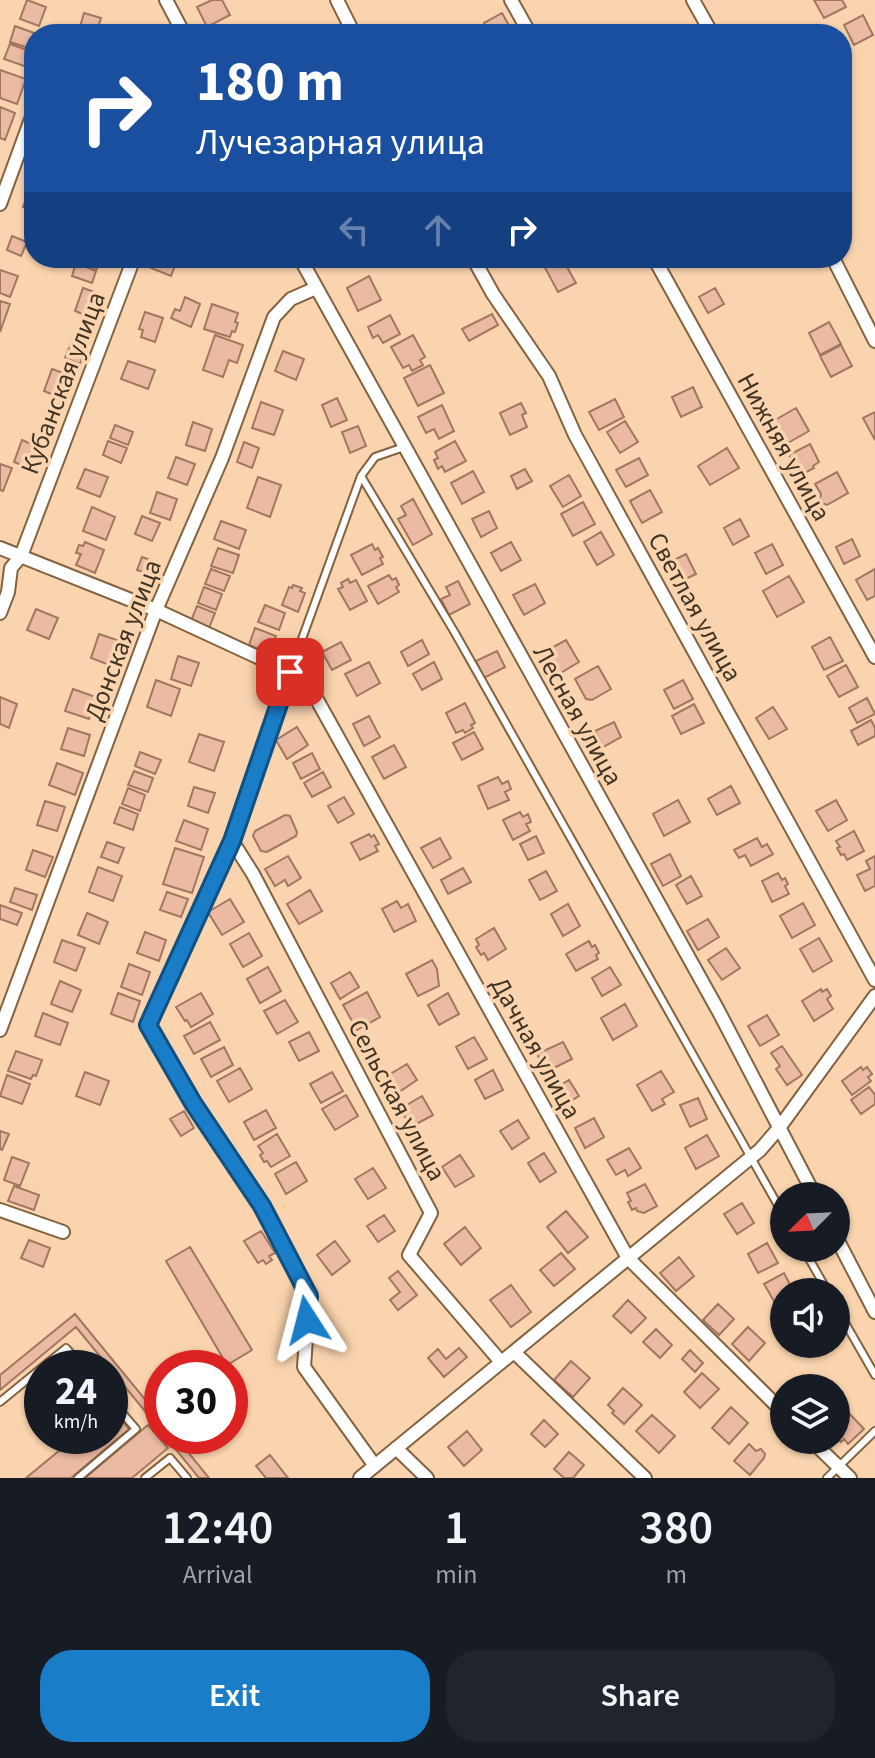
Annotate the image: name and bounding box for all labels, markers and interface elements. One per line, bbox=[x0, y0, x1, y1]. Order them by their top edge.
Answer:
text: 180 m bbox=[196, 43, 344, 122]
icon: right bbox=[64, 56, 168, 160]
text: Лучезарная улица bbox=[196, 117, 485, 168]
icon: left bbox=[332, 208, 376, 252]
icon: ahead bbox=[416, 208, 460, 252]
icon: right bbox=[500, 208, 544, 252]
street label: Кубанская улица bbox=[11, 286, 115, 480]
street label: Нижняя улица bbox=[728, 366, 840, 528]
street label: Светлая улица bbox=[639, 526, 751, 688]
street label: Донская улица bbox=[75, 554, 171, 726]
pin bbox=[256, 638, 324, 706]
street label: Лесная улица bbox=[524, 638, 632, 792]
icon: arrive bbox=[268, 650, 312, 694]
street label: Дачная улица bbox=[482, 970, 590, 1126]
street label: Сельская улица bbox=[339, 1012, 455, 1188]
north arrow bbox=[770, 1182, 850, 1262]
map controls bbox=[770, 1182, 850, 1454]
position arrow bbox=[265, 1278, 349, 1362]
button: sound bbox=[770, 1278, 850, 1358]
speed limit sign: 30 bbox=[144, 1350, 248, 1454]
text: 24 bbox=[55, 1363, 97, 1420]
button: layers bbox=[770, 1374, 850, 1454]
text: km/h bbox=[54, 1408, 98, 1436]
text: 12:40 bbox=[162, 1494, 274, 1562]
text: 1 bbox=[444, 1494, 469, 1562]
text: 380 bbox=[639, 1494, 713, 1562]
text: Arrival bbox=[183, 1556, 253, 1593]
text: min bbox=[435, 1556, 477, 1593]
text: m bbox=[665, 1556, 687, 1593]
button: Exit bbox=[40, 1650, 430, 1742]
button: Share bbox=[446, 1650, 835, 1742]

